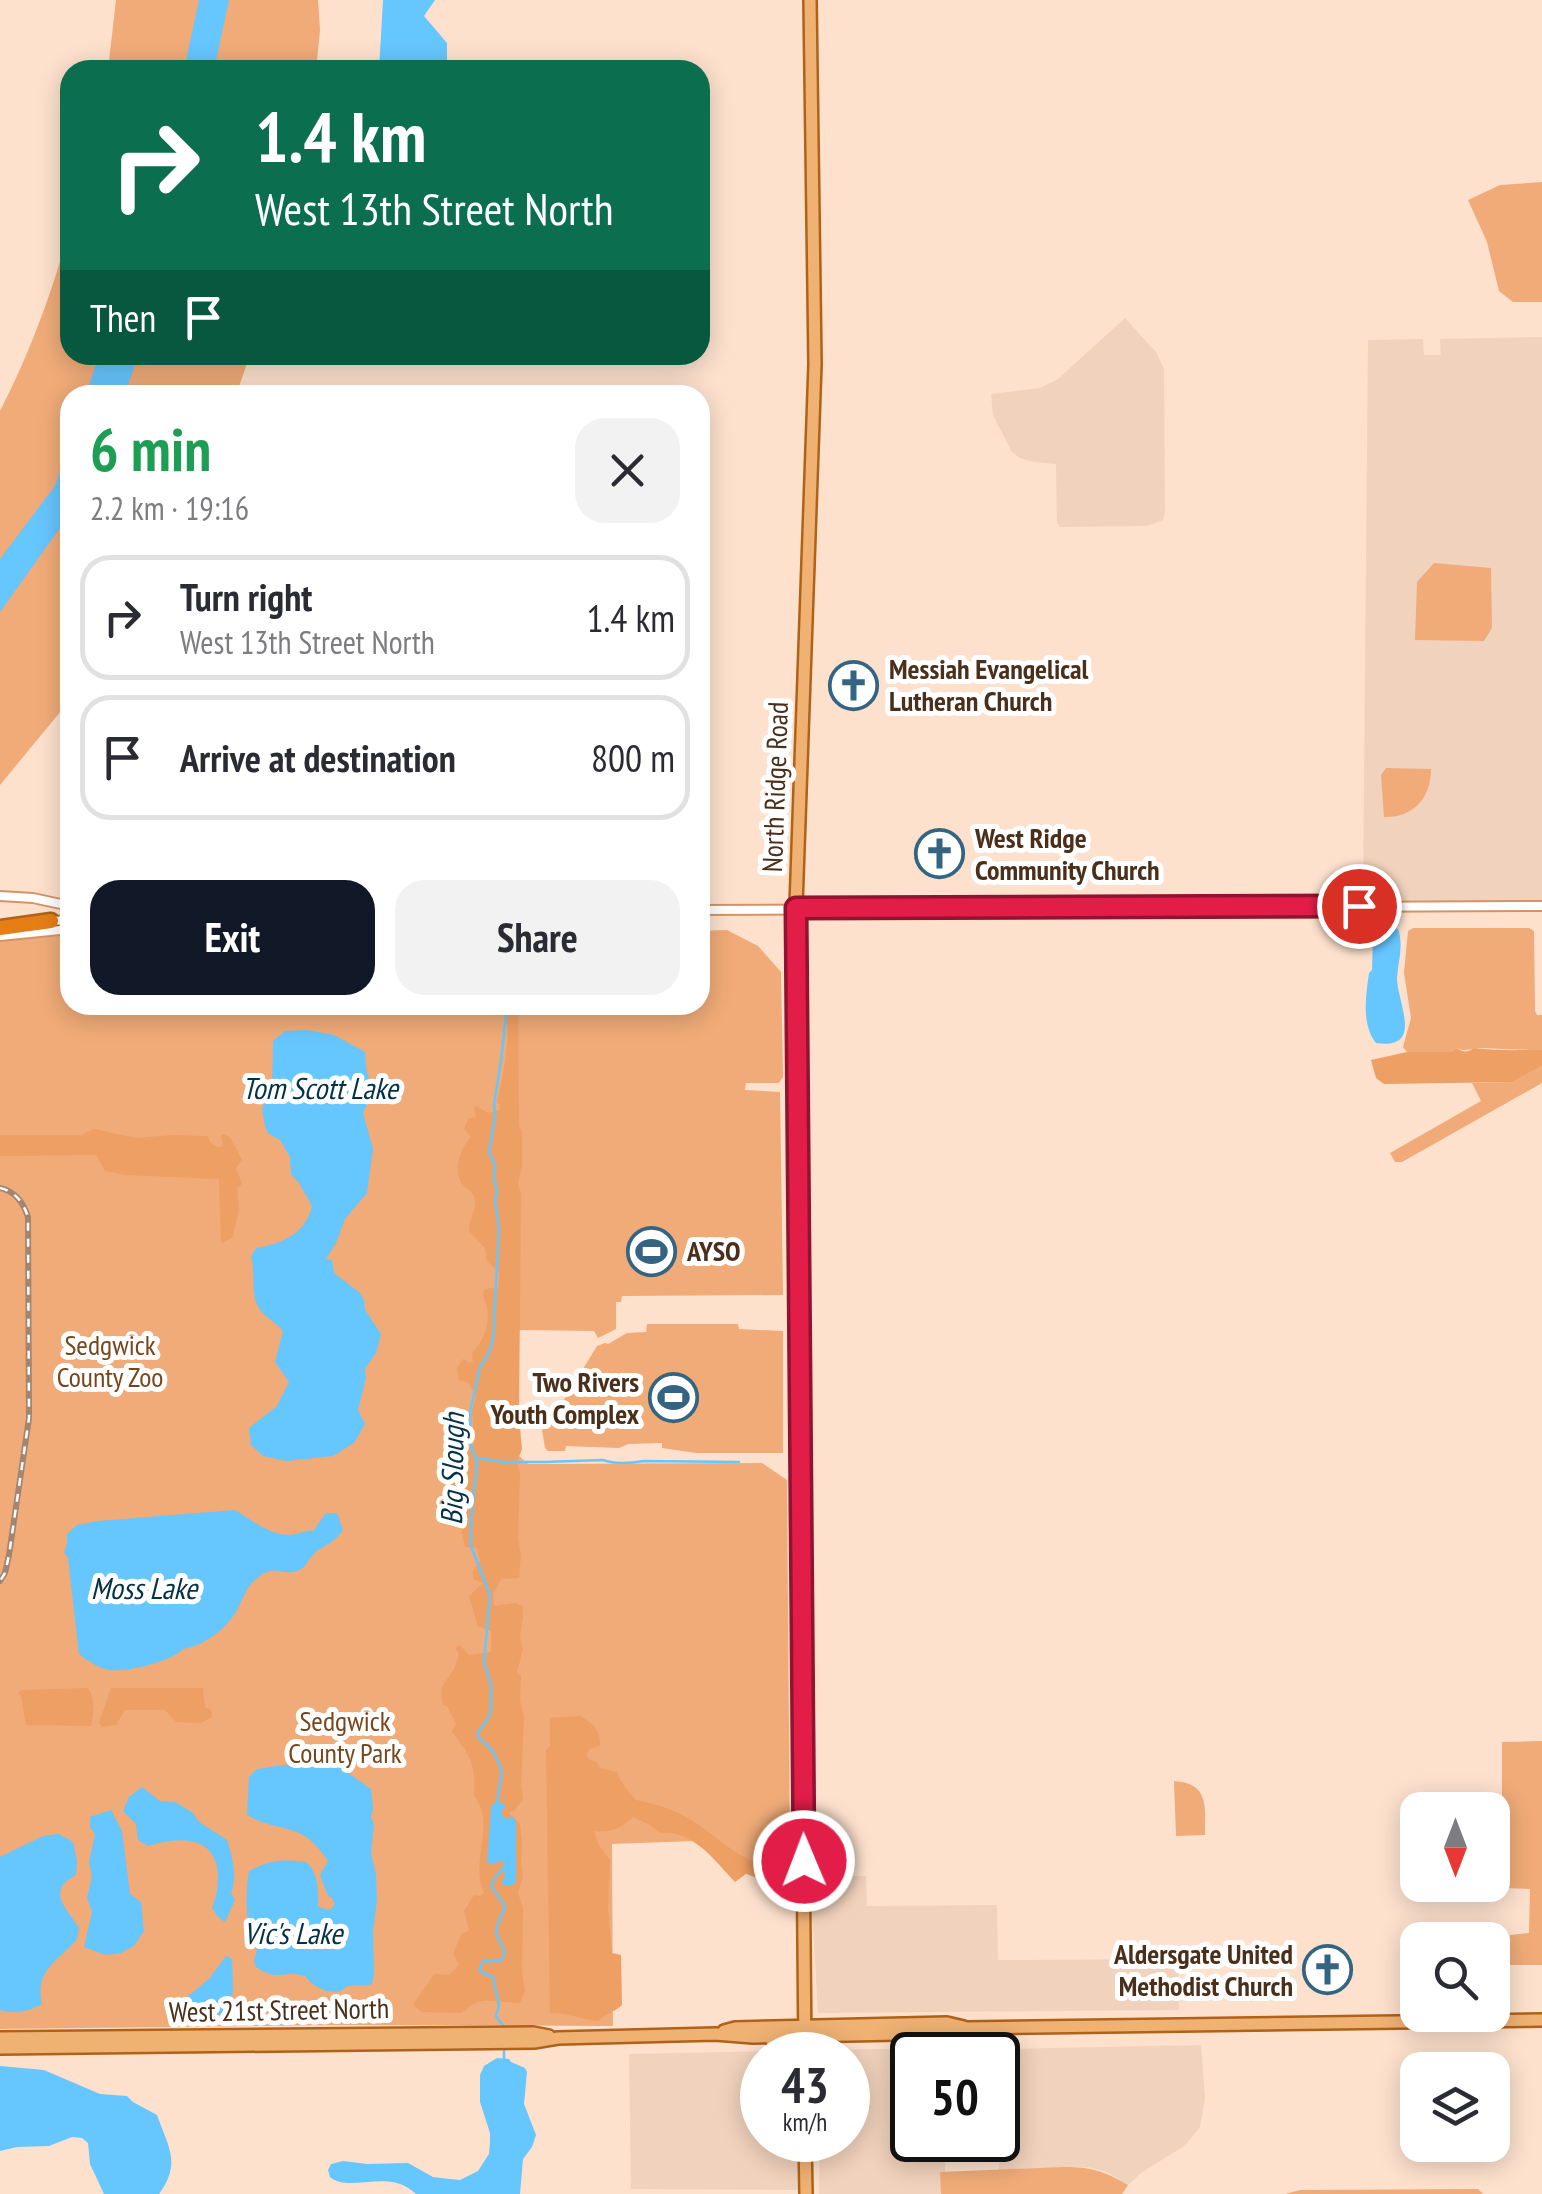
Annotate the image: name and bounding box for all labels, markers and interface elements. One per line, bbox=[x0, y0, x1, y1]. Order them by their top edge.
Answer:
text: 1.4 km bbox=[255, 91, 426, 181]
icon: right bbox=[90, 100, 220, 230]
text: West 13th Street North bbox=[255, 179, 613, 237]
icon: arrive bbox=[176, 290, 231, 345]
text: Then bbox=[90, 293, 156, 342]
text: 6 min bbox=[90, 410, 211, 488]
button: close bbox=[575, 418, 680, 523]
text: 2.2 km · 19:16 bbox=[90, 487, 249, 529]
text: Turn right bbox=[180, 572, 312, 621]
icon: right bbox=[95, 590, 150, 645]
text: 1.4 km bbox=[586, 593, 675, 642]
text: West 13th Street North bbox=[180, 621, 435, 663]
place label: Messiah Evangelical Lutheran Church bbox=[889, 650, 1089, 719]
church icon: Messiah Evangelical Lutheran Church bbox=[828, 659, 880, 711]
street label: North Ridge Road bbox=[753, 701, 796, 873]
icon: arrive bbox=[95, 730, 150, 785]
text: Arrive at destination bbox=[180, 733, 456, 782]
text: 800 m bbox=[591, 733, 675, 782]
place label: West Ridge Community Church bbox=[974, 819, 1160, 888]
church icon: West Ridge Community Church bbox=[914, 828, 966, 880]
pin bbox=[1317, 864, 1402, 949]
icon: arrive bbox=[1332, 879, 1387, 934]
button: Exit bbox=[90, 880, 375, 995]
button: Share bbox=[395, 880, 680, 995]
water label: Tom Scott Lake bbox=[242, 1068, 399, 1107]
sports icon: AYSO bbox=[626, 1225, 678, 1277]
place label: AYSO bbox=[686, 1232, 741, 1269]
park label: Sedgwick County Zoo bbox=[57, 1326, 163, 1395]
place label: Two Rivers Youth Complex bbox=[489, 1363, 640, 1432]
sports icon: Two Rivers Youth Complex bbox=[648, 1372, 700, 1424]
water label: Big Slough bbox=[431, 1411, 472, 1525]
water label: Moss Lake bbox=[91, 1568, 199, 1607]
park label: Sedgwick County Park bbox=[288, 1702, 402, 1771]
north arrow bbox=[1400, 1792, 1510, 1902]
map controls bbox=[1400, 1792, 1510, 2162]
position arrow bbox=[752, 1809, 856, 1913]
water label: Vic's Lake bbox=[243, 1913, 344, 1952]
button: search bbox=[1400, 1922, 1510, 2032]
place label: Aldersgate United Methodist Church bbox=[1113, 1935, 1293, 2004]
church icon: Aldersgate United Methodist Church bbox=[1302, 1944, 1354, 1996]
street label: West 21st Street North bbox=[169, 1989, 389, 2030]
speed limit sign: 50 bbox=[890, 2032, 1020, 2162]
text: 43 bbox=[781, 2052, 829, 2117]
button: layers bbox=[1400, 2052, 1510, 2162]
text: km/h bbox=[783, 2106, 827, 2138]

